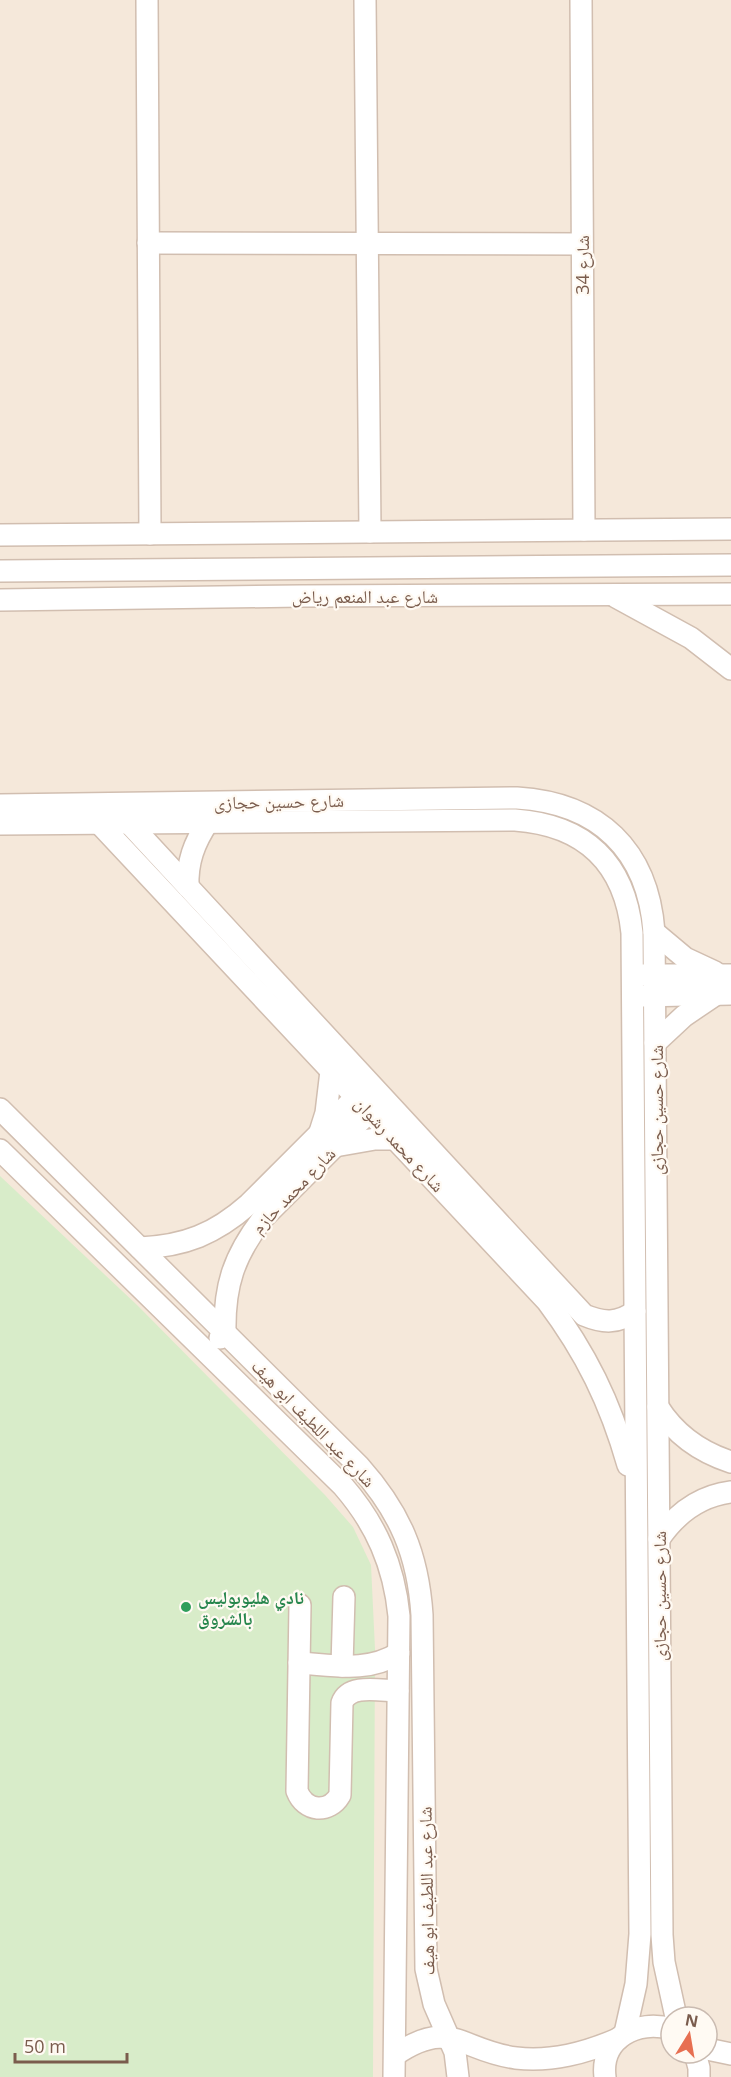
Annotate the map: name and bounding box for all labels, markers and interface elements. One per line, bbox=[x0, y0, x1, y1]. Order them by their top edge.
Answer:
street label: شارع 34 bbox=[570, 235, 594, 295]
street label: شارع عبد المنعم رياض bbox=[292, 584, 438, 609]
street label: شارع حسين حجازى bbox=[214, 788, 344, 814]
street label: شارع حسين حجازى bbox=[644, 1045, 668, 1175]
street label: شارع محمد رشوان bbox=[350, 1091, 450, 1197]
street label: شارع محمد حازم bbox=[246, 1142, 341, 1239]
street label: شارع عبد اللطيف ابو هيف bbox=[247, 1354, 381, 1492]
street label: شارع حسين حجازى bbox=[647, 1531, 671, 1661]
place label: نادي هليوبوليس بالشروق bbox=[198, 1585, 304, 1630]
marker: نادي هليوبوليس بالشروق bbox=[179, 1600, 193, 1614]
street label: شارع عبد اللطيف ابو هيف bbox=[413, 1806, 439, 1976]
north arrow bbox=[659, 2005, 719, 2065]
text: N bbox=[683, 2008, 700, 2032]
scale bar bbox=[15, 2026, 128, 2064]
text: 50 m bbox=[24, 2034, 66, 2058]

